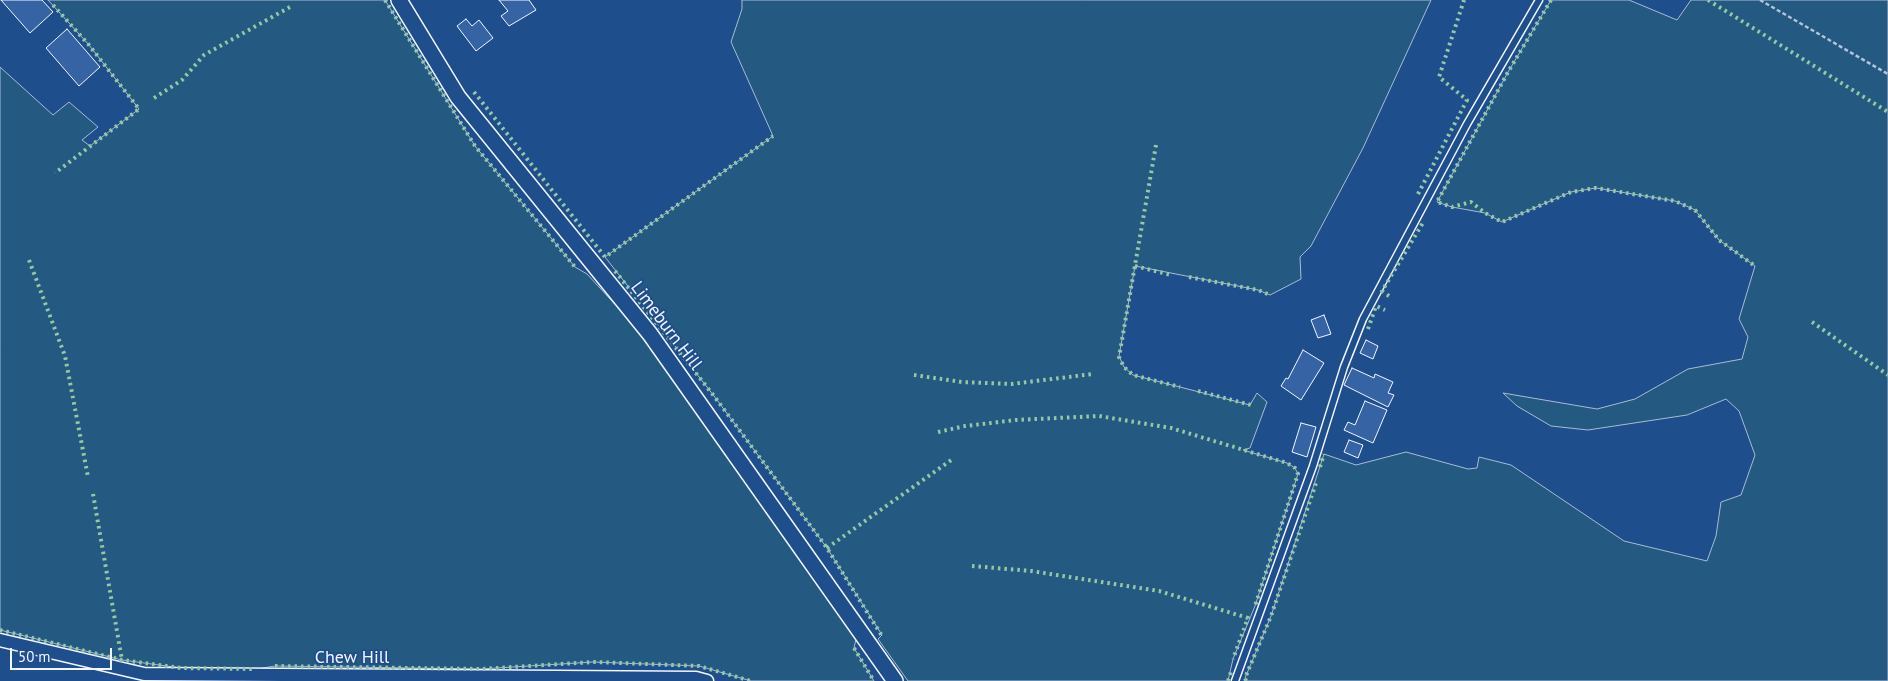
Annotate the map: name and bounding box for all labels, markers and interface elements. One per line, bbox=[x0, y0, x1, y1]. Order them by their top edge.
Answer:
street label: Limeburn Hill bbox=[626, 277, 706, 375]
scale bar bbox=[12, 638, 115, 670]
text: 50 m bbox=[18, 647, 51, 666]
street label: Chew Hill bbox=[315, 647, 389, 669]

